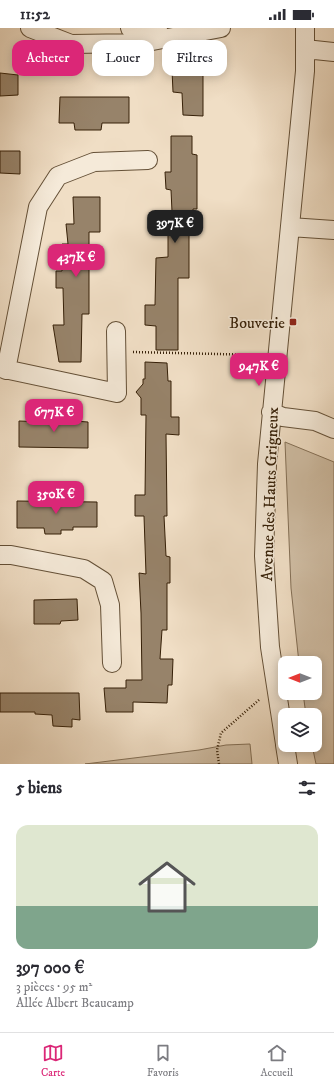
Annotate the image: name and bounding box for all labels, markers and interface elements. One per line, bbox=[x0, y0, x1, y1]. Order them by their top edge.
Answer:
text: 11:52 bbox=[20, 5, 50, 24]
chip: Acheter bbox=[12, 40, 84, 76]
chip: Louer bbox=[92, 40, 154, 76]
chip: Filtres bbox=[162, 40, 227, 76]
pin: 397K € bbox=[142, 210, 208, 244]
text: 397K € bbox=[156, 215, 194, 231]
pin: 437K € bbox=[43, 244, 109, 278]
text: 437K € bbox=[57, 249, 95, 265]
place label: Bouverie bbox=[229, 313, 285, 333]
marker: Bouverie bbox=[288, 317, 298, 327]
pin: 947K € bbox=[226, 353, 292, 387]
text: 947K € bbox=[239, 358, 279, 374]
pin: 677K € bbox=[21, 399, 87, 433]
text: 677K € bbox=[34, 404, 74, 420]
street label: Avenue des Hauts Grigneux bbox=[257, 406, 283, 582]
pin: 350K € bbox=[23, 481, 89, 515]
text: 350K € bbox=[37, 486, 75, 502]
north arrow bbox=[278, 656, 322, 700]
map controls bbox=[278, 656, 322, 752]
button: layers bbox=[278, 708, 322, 752]
text: 5 biens bbox=[16, 777, 62, 799]
icon: filters bbox=[296, 777, 318, 799]
icon: home bbox=[131, 851, 203, 923]
text: 397 000 € bbox=[16, 957, 84, 979]
text: 3 pièces · 95 m² bbox=[16, 979, 92, 995]
text: Allée Albert Beaucamp bbox=[16, 995, 134, 1011]
tab: Carte bbox=[41, 1042, 65, 1080]
tab: Favoris bbox=[147, 1042, 179, 1080]
tab: Accueil bbox=[261, 1042, 293, 1080]

